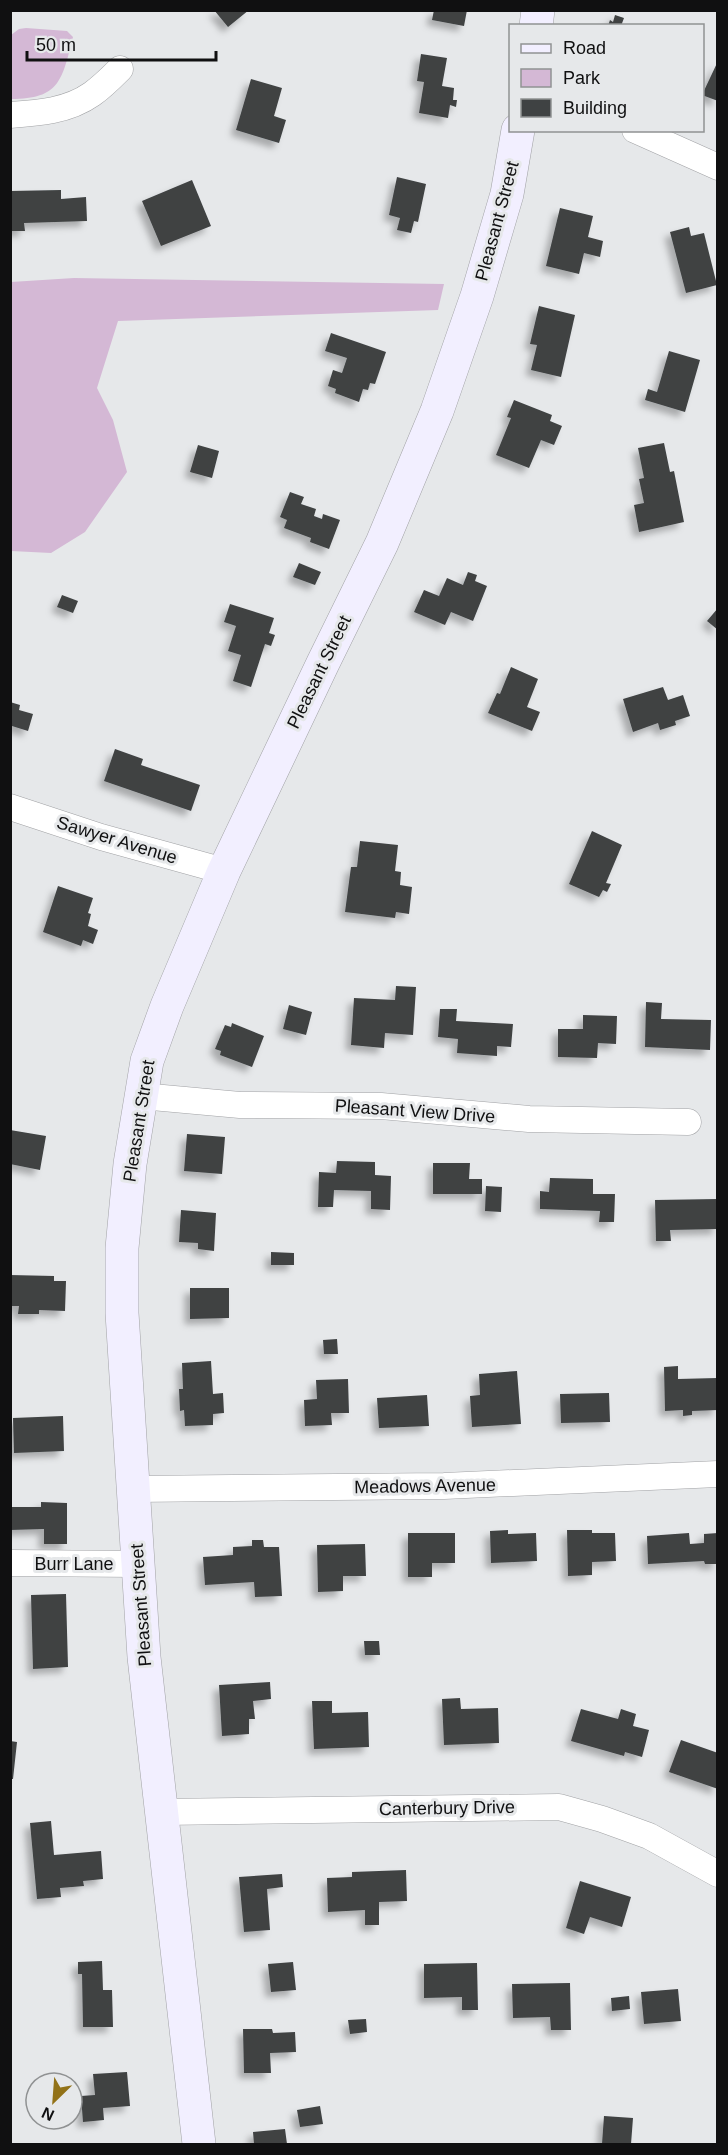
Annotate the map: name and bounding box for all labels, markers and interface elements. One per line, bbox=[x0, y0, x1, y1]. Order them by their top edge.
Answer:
scale bar bbox=[27, 24, 216, 62]
legend bbox=[509, 24, 704, 132]
text: 50 m bbox=[36, 35, 76, 55]
text: Road bbox=[563, 38, 606, 58]
text: Park bbox=[563, 68, 601, 88]
text: Building bbox=[563, 98, 627, 118]
street label: Pleasant Street bbox=[471, 159, 523, 283]
street label: Pleasant Street bbox=[283, 612, 355, 732]
street label: Sawyer Avenue bbox=[54, 812, 180, 868]
street label: Pleasant Street bbox=[119, 1059, 159, 1183]
street label: Pleasant View Drive bbox=[334, 1095, 496, 1127]
street label: Meadows Avenue bbox=[354, 1475, 496, 1497]
street label: Pleasant Street bbox=[127, 1543, 155, 1667]
street label: Burr Lane bbox=[34, 1554, 114, 1574]
street label: Canterbury Drive bbox=[379, 1797, 515, 1819]
north arrow bbox=[24, 2071, 84, 2131]
text: N bbox=[39, 2104, 57, 2124]

